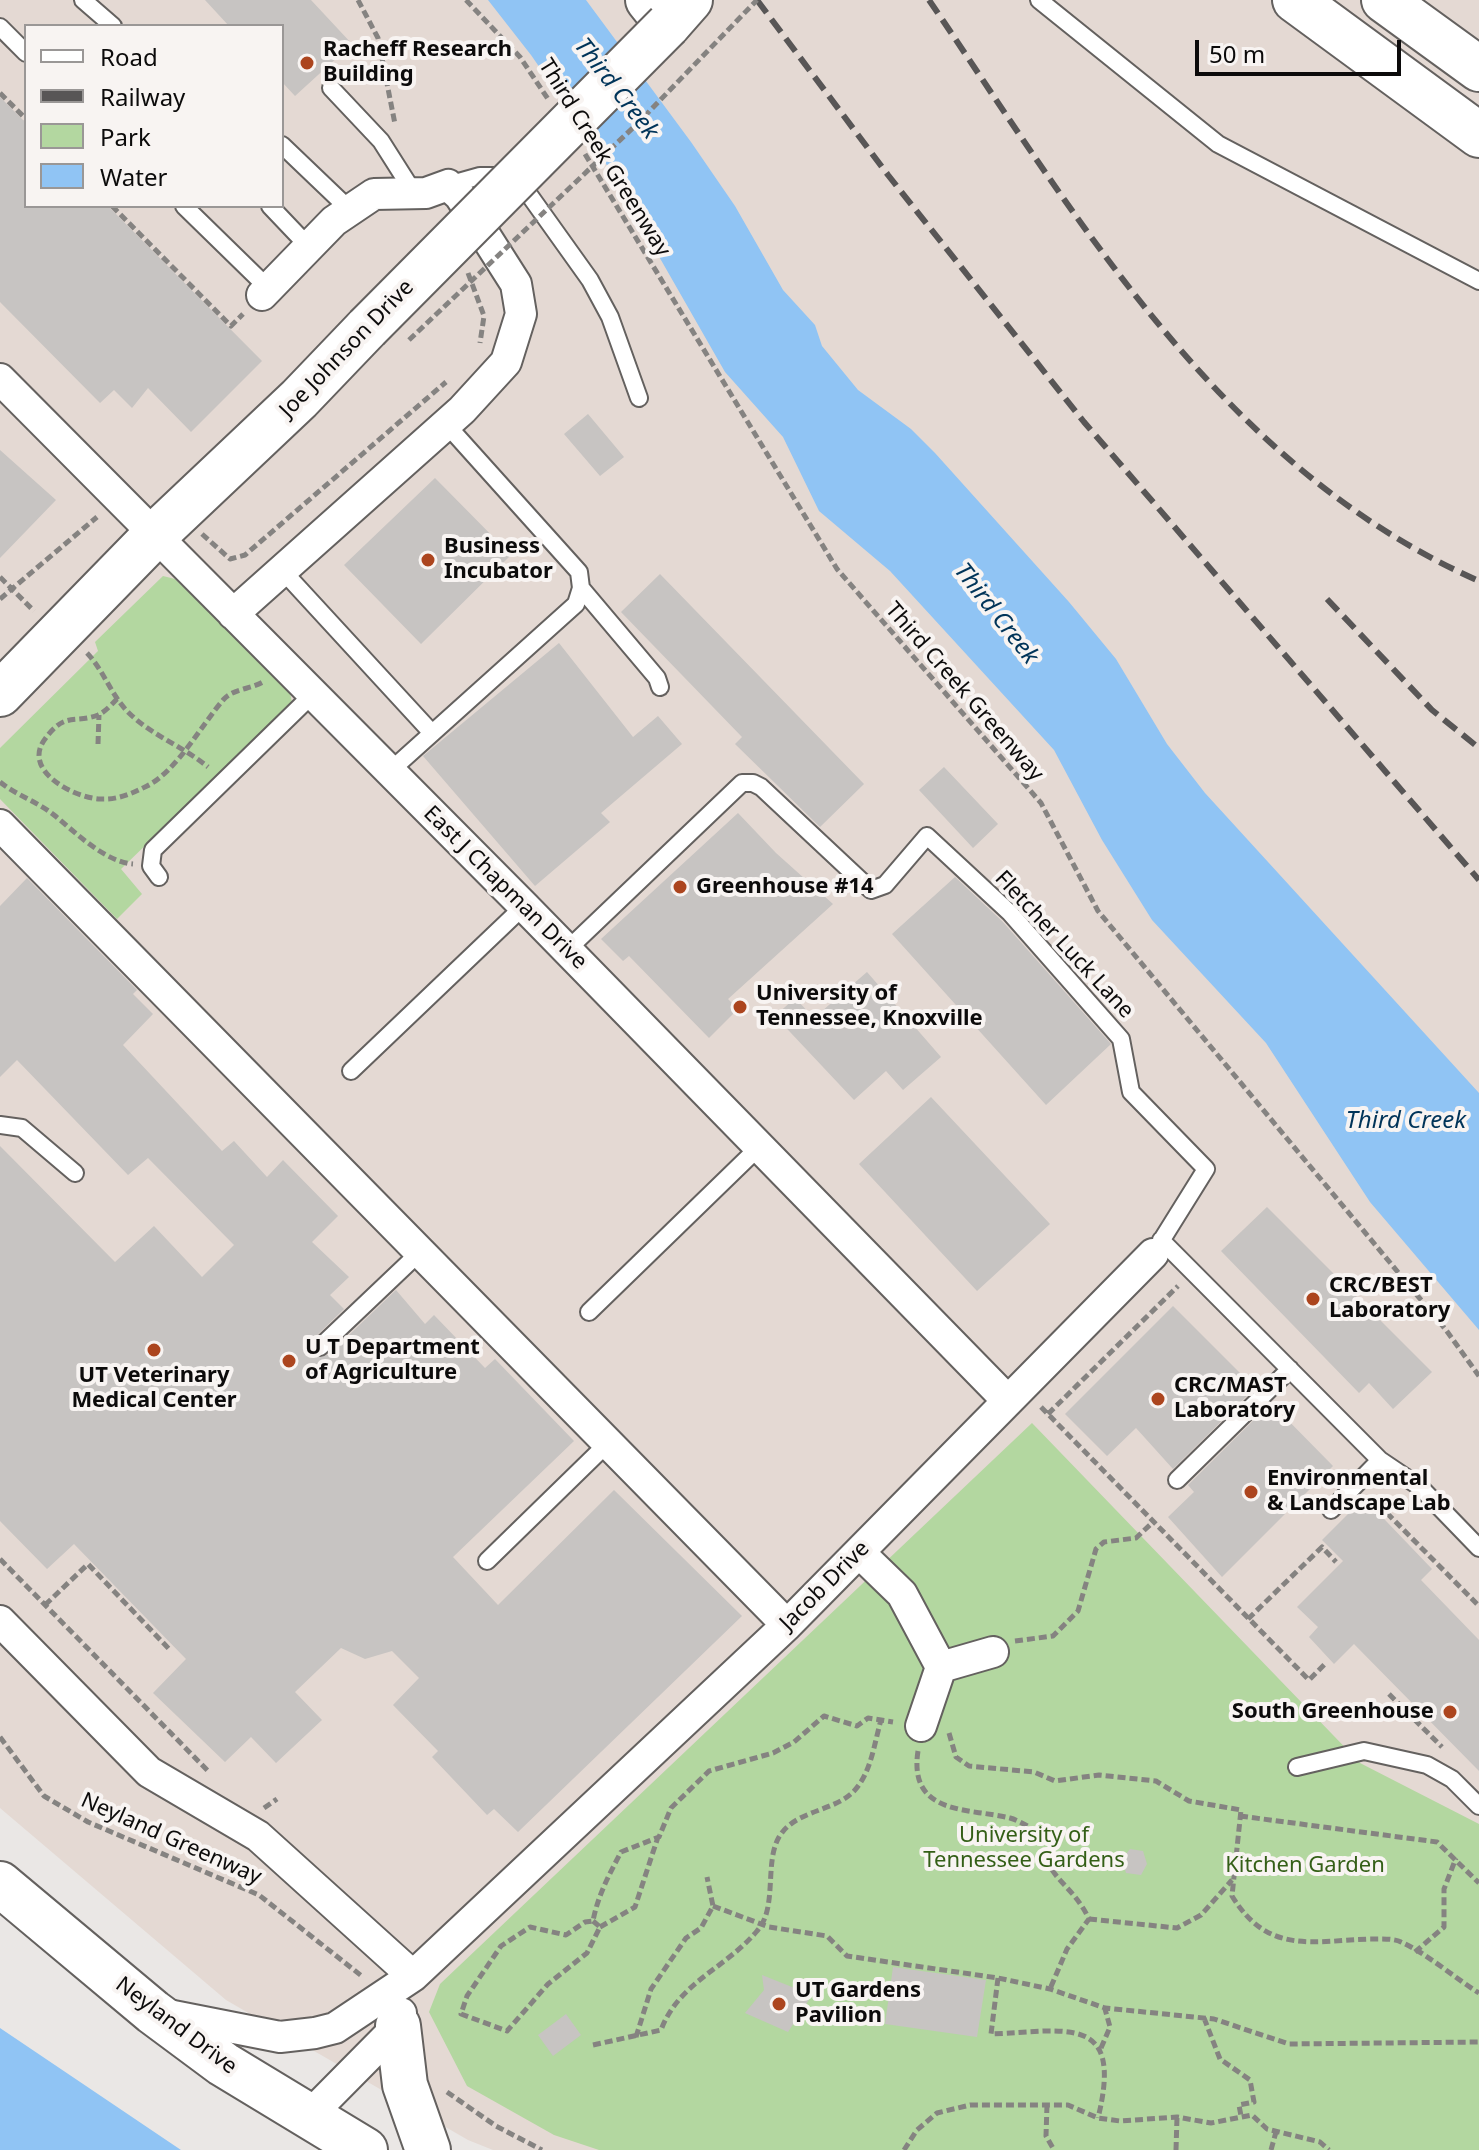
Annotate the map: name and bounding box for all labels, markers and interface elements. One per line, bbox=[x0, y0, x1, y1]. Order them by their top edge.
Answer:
legend bbox=[24, 24, 284, 208]
scale bar bbox=[1199, 24, 1405, 74]
water label: Third Creek bbox=[568, 33, 664, 145]
place label: Racheff Research Building bbox=[323, 37, 512, 88]
text: 50 m bbox=[1209, 37, 1265, 70]
text: Road bbox=[100, 40, 158, 73]
marker: Racheff Research Building bbox=[298, 54, 316, 72]
street label: Third Creek Greenway bbox=[532, 54, 676, 262]
text: Railway bbox=[100, 80, 185, 113]
text: Park bbox=[100, 120, 151, 153]
text: Water bbox=[100, 160, 167, 193]
street label: Joe Johnson Drive bbox=[274, 275, 420, 423]
place label: Business Incubator bbox=[444, 534, 553, 586]
marker: Business Incubator bbox=[419, 551, 437, 569]
water label: Third Creek bbox=[948, 558, 1044, 670]
street label: Third Creek Greenway bbox=[879, 597, 1049, 787]
street label: East J Chapman Drive bbox=[418, 801, 592, 975]
street label: Fletcher Luck Lane bbox=[989, 866, 1139, 1024]
place label: Greenhouse #14 bbox=[696, 874, 874, 900]
marker: Greenhouse #14 bbox=[671, 878, 689, 896]
place label: University of Tennessee, Knoxville bbox=[756, 981, 983, 1032]
marker: University of Tennessee, Knoxville bbox=[731, 998, 749, 1016]
water label: Third Creek bbox=[1346, 1107, 1466, 1135]
place label: CRC/BEST Laboratory bbox=[1329, 1273, 1450, 1324]
marker: CRC/BEST Laboratory bbox=[1304, 1290, 1322, 1308]
place label: U T Department of Agriculture bbox=[305, 1335, 480, 1386]
marker: UT Veterinary Medical Center bbox=[145, 1341, 163, 1359]
marker: U T Department of Agriculture bbox=[280, 1352, 298, 1370]
place label: UT Veterinary Medical Center bbox=[71, 1363, 237, 1414]
place label: CRC/MAST Laboratory bbox=[1174, 1373, 1295, 1424]
marker: CRC/MAST Laboratory bbox=[1149, 1390, 1167, 1408]
place label: Environmental & Landscape Lab bbox=[1267, 1466, 1451, 1518]
marker: Environmental & Landscape Lab bbox=[1242, 1483, 1260, 1501]
street label: Jacob Drive bbox=[775, 1536, 875, 1636]
place label: South Greenhouse bbox=[1232, 1699, 1434, 1725]
marker: South Greenhouse bbox=[1441, 1703, 1459, 1721]
street label: Neyland Greenway bbox=[77, 1787, 265, 1891]
park label: University of Tennessee Gardens bbox=[923, 1823, 1125, 1874]
park label: Kitchen Garden bbox=[1225, 1853, 1385, 1879]
street label: Neyland Drive bbox=[110, 1972, 242, 2080]
place label: UT Gardens Pavilion bbox=[795, 1978, 921, 2030]
marker: UT Gardens Pavilion bbox=[770, 1995, 788, 2013]

